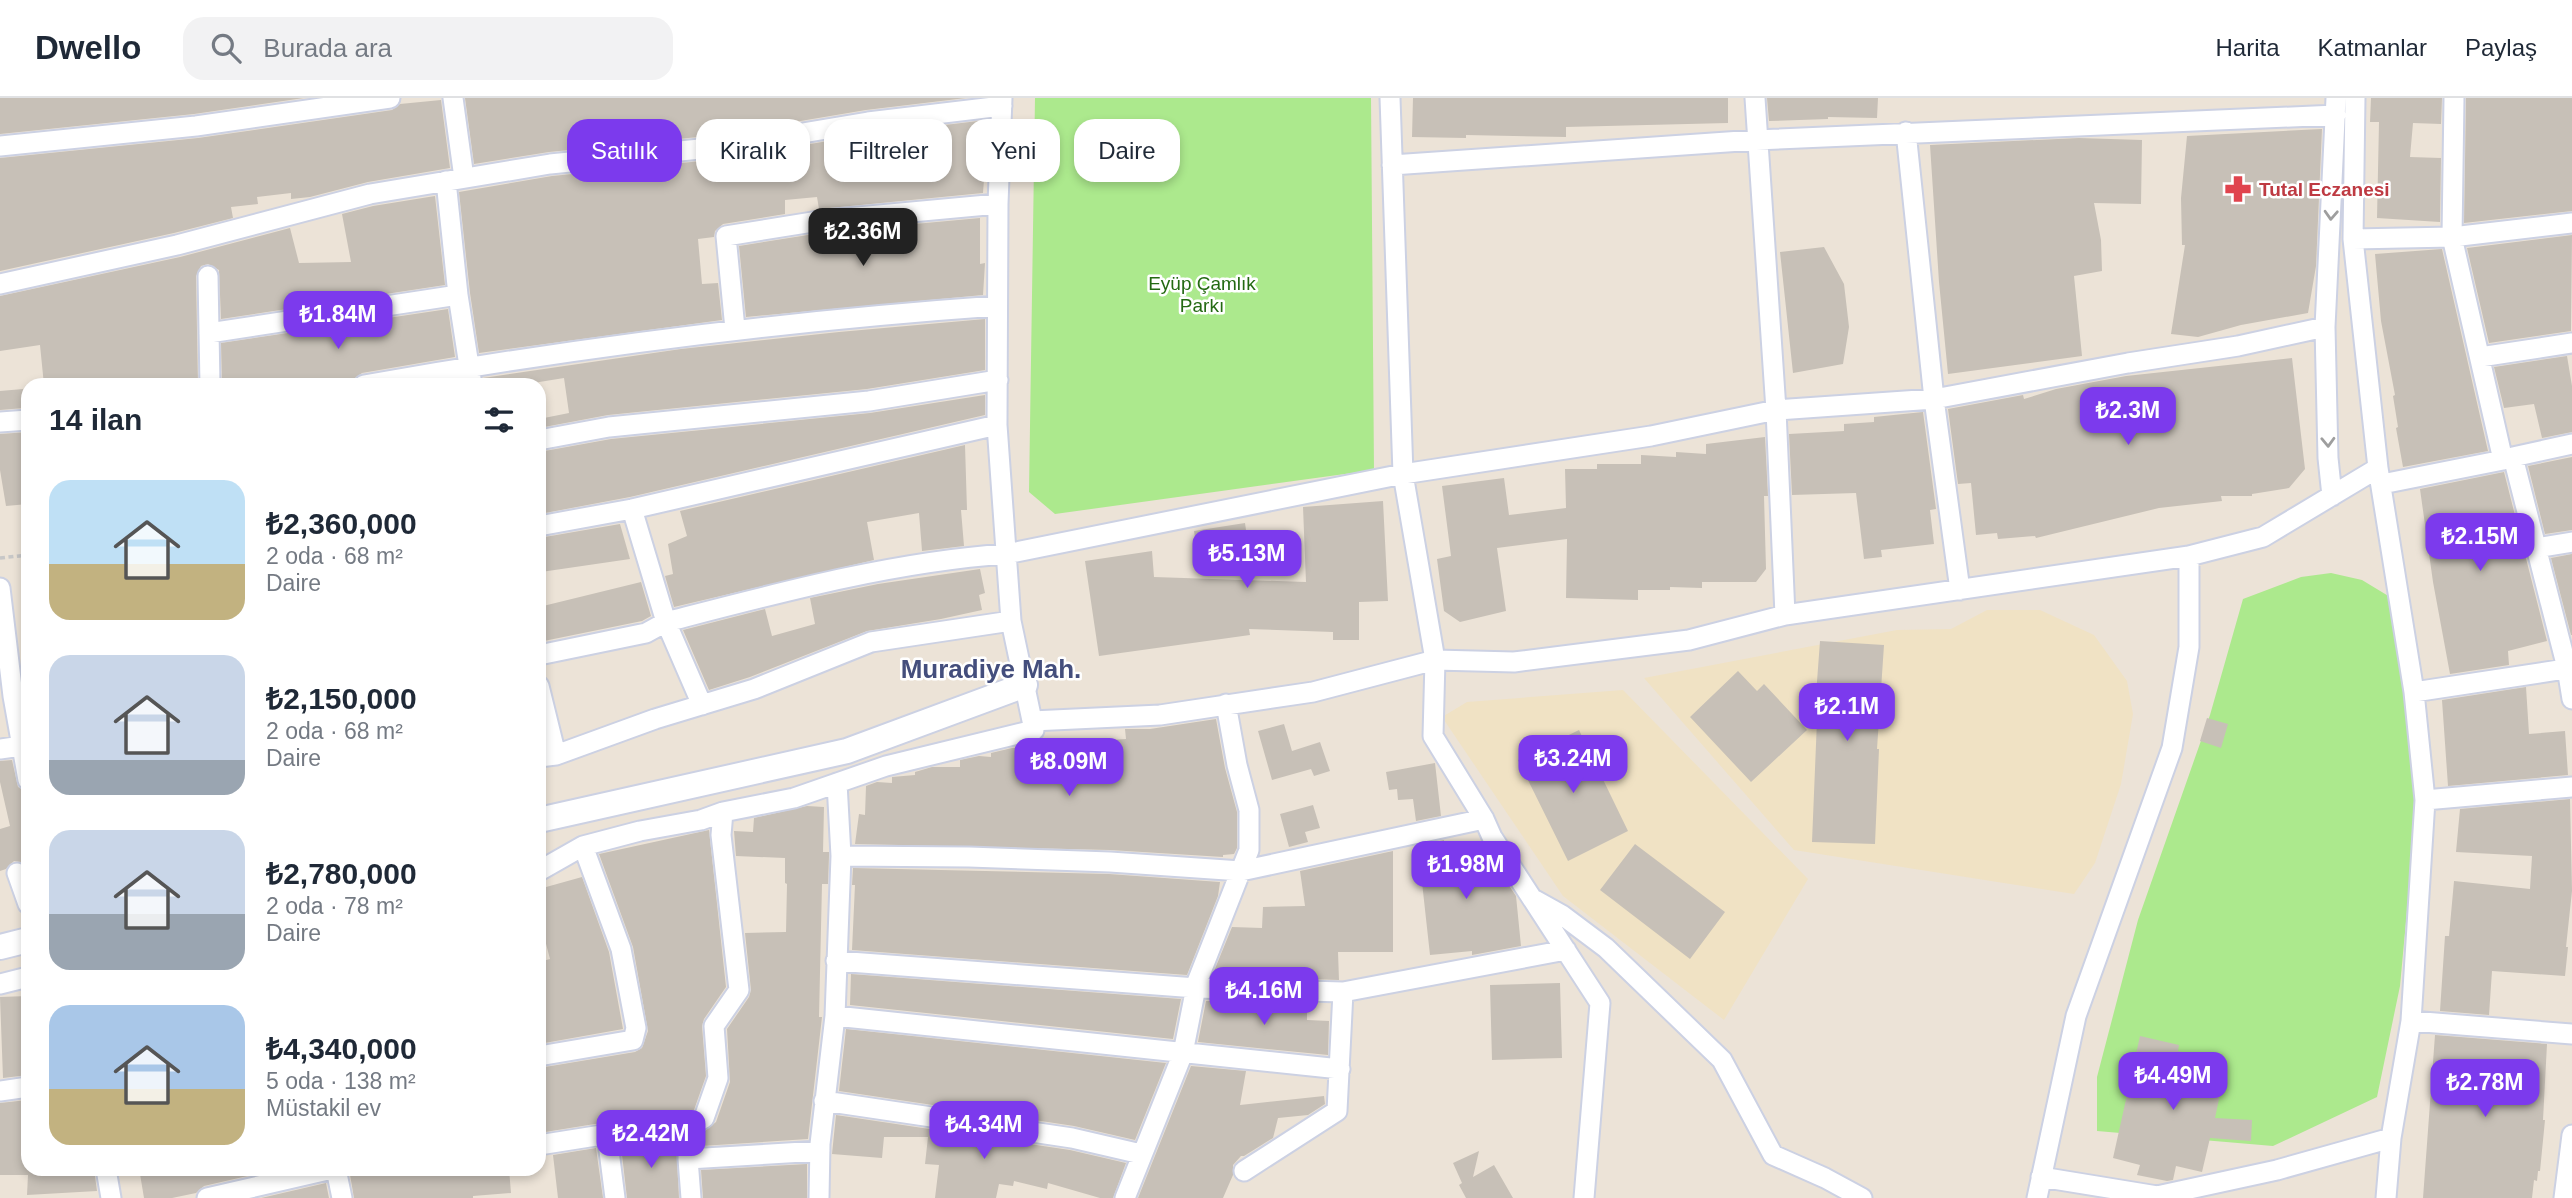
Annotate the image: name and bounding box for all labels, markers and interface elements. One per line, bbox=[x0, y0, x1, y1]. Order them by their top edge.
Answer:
search box bbox=[183, 17, 673, 80]
text: Dwello bbox=[35, 29, 141, 66]
icon: search bbox=[207, 29, 245, 67]
text: Burada ara bbox=[263, 33, 392, 63]
text: Harita bbox=[2216, 34, 2280, 61]
text: Katmanlar bbox=[2318, 34, 2427, 61]
text: Paylaş bbox=[2465, 34, 2537, 61]
chip: Satılık bbox=[567, 119, 682, 182]
chip: Kiralık bbox=[696, 119, 810, 182]
chip: Filtreler bbox=[824, 119, 952, 182]
chip: Yeni bbox=[966, 119, 1060, 182]
chip: Daire bbox=[1074, 119, 1180, 182]
pharmacy icon: Tutal Eczanesi bbox=[2223, 174, 2253, 204]
place label: Tutal Eczanesi bbox=[2259, 179, 2390, 200]
pin: ₺2.36M bbox=[806, 208, 920, 268]
one-way arrow bbox=[2323, 210, 2338, 221]
text: ₺2.36M bbox=[824, 218, 902, 244]
park label: Eyüp Çamlık Parkı bbox=[1148, 273, 1256, 316]
pin: ₺1.84M bbox=[281, 292, 395, 351]
text: ₺1.84M bbox=[299, 301, 377, 327]
pin: ₺2.3M bbox=[2079, 388, 2177, 447]
text: ₺2.3M bbox=[2096, 397, 2160, 423]
icon: filters bbox=[480, 401, 518, 439]
text: 14 ilan bbox=[49, 403, 142, 436]
one-way arrow bbox=[2320, 437, 2335, 448]
text: ₺2,360,000 bbox=[266, 507, 417, 540]
icon: home bbox=[105, 508, 189, 592]
pin: ₺2.15M bbox=[2423, 514, 2537, 573]
text: ₺2.15M bbox=[2441, 523, 2519, 549]
pin: ₺5.13M bbox=[1190, 531, 1304, 590]
text: ₺5.13M bbox=[1208, 540, 1286, 566]
text: 2 oda · 68 m² bbox=[266, 543, 403, 569]
text: Daire bbox=[266, 570, 321, 596]
district label: Muradiye Mah. bbox=[901, 654, 1081, 684]
text: ₺2,150,000 bbox=[266, 682, 417, 715]
icon: home bbox=[105, 683, 189, 767]
pin: ₺2.1M bbox=[1798, 684, 1896, 743]
text: ₺2.1M bbox=[1815, 693, 1879, 719]
text: 2 oda · 68 m² bbox=[266, 718, 403, 744]
pin: ₺3.24M bbox=[1516, 736, 1630, 795]
pin: ₺8.09M bbox=[1012, 738, 1126, 798]
text: Daire bbox=[266, 745, 321, 771]
text: ₺3.24M bbox=[1534, 745, 1612, 771]
text: ₺8.09M bbox=[1030, 748, 1108, 774]
pin: ₺1.98M bbox=[1409, 842, 1523, 901]
text: ₺1.98M bbox=[1427, 851, 1505, 877]
text: ₺2,780,000 bbox=[266, 857, 417, 890]
icon: home bbox=[105, 858, 189, 942]
text: 2 oda · 78 m² bbox=[266, 893, 403, 919]
text: Daire bbox=[266, 920, 321, 946]
pin: ₺4.16M bbox=[1207, 968, 1321, 1027]
text: ₺4.16M bbox=[1225, 977, 1303, 1003]
text: ₺4,340,000 bbox=[266, 1032, 417, 1065]
icon: home bbox=[105, 1033, 189, 1117]
pin: ₺4.49M bbox=[2116, 1052, 2230, 1112]
pin: ₺2.78M bbox=[2428, 1060, 2542, 1119]
text: ₺4.49M bbox=[2134, 1062, 2212, 1088]
text: 5 oda · 138 m² bbox=[266, 1068, 416, 1094]
text: ₺2.78M bbox=[2446, 1069, 2524, 1095]
text: Müstakil ev bbox=[266, 1095, 381, 1121]
pin: ₺4.34M bbox=[927, 1102, 1041, 1161]
pin: ₺2.42M bbox=[594, 1110, 708, 1170]
text: ₺4.34M bbox=[945, 1111, 1023, 1137]
text: ₺2.42M bbox=[612, 1120, 690, 1146]

